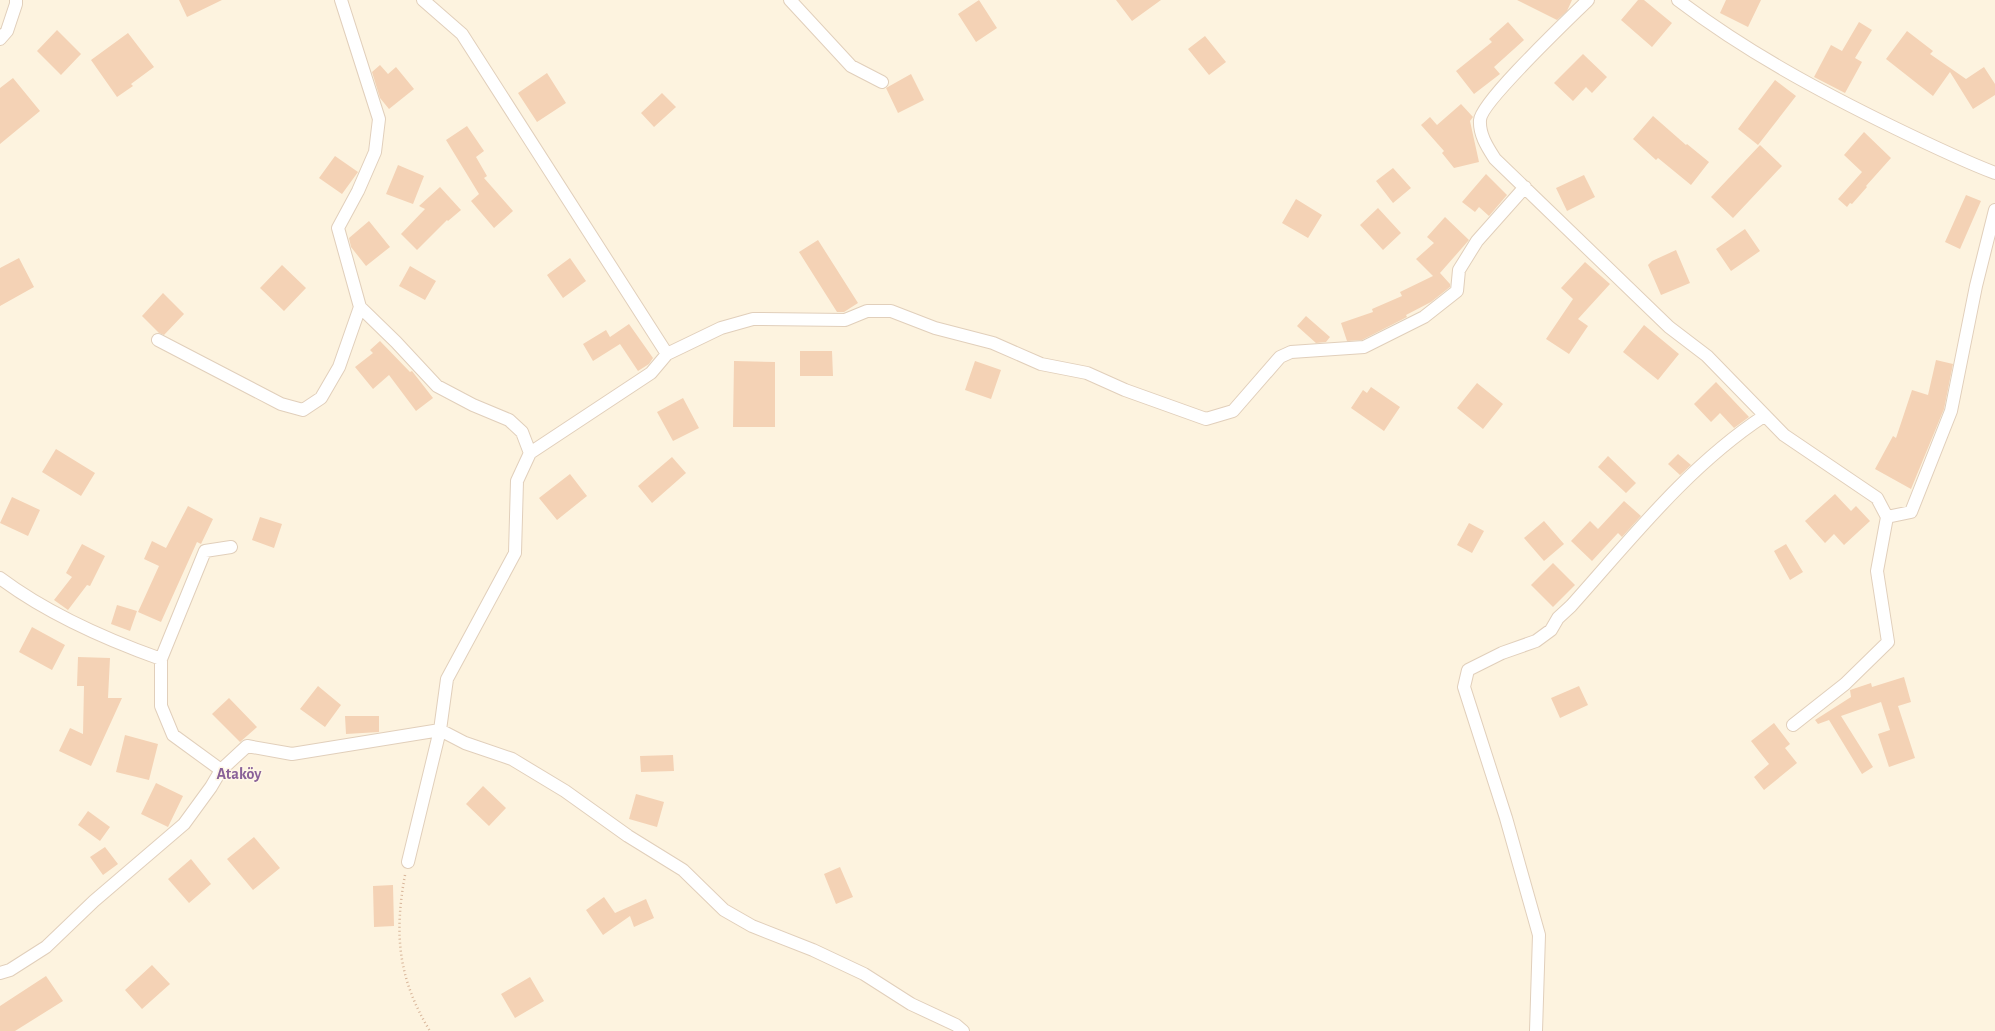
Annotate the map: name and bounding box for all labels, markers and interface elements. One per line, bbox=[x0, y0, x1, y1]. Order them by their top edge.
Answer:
district label: Ataköy bbox=[217, 766, 262, 783]

